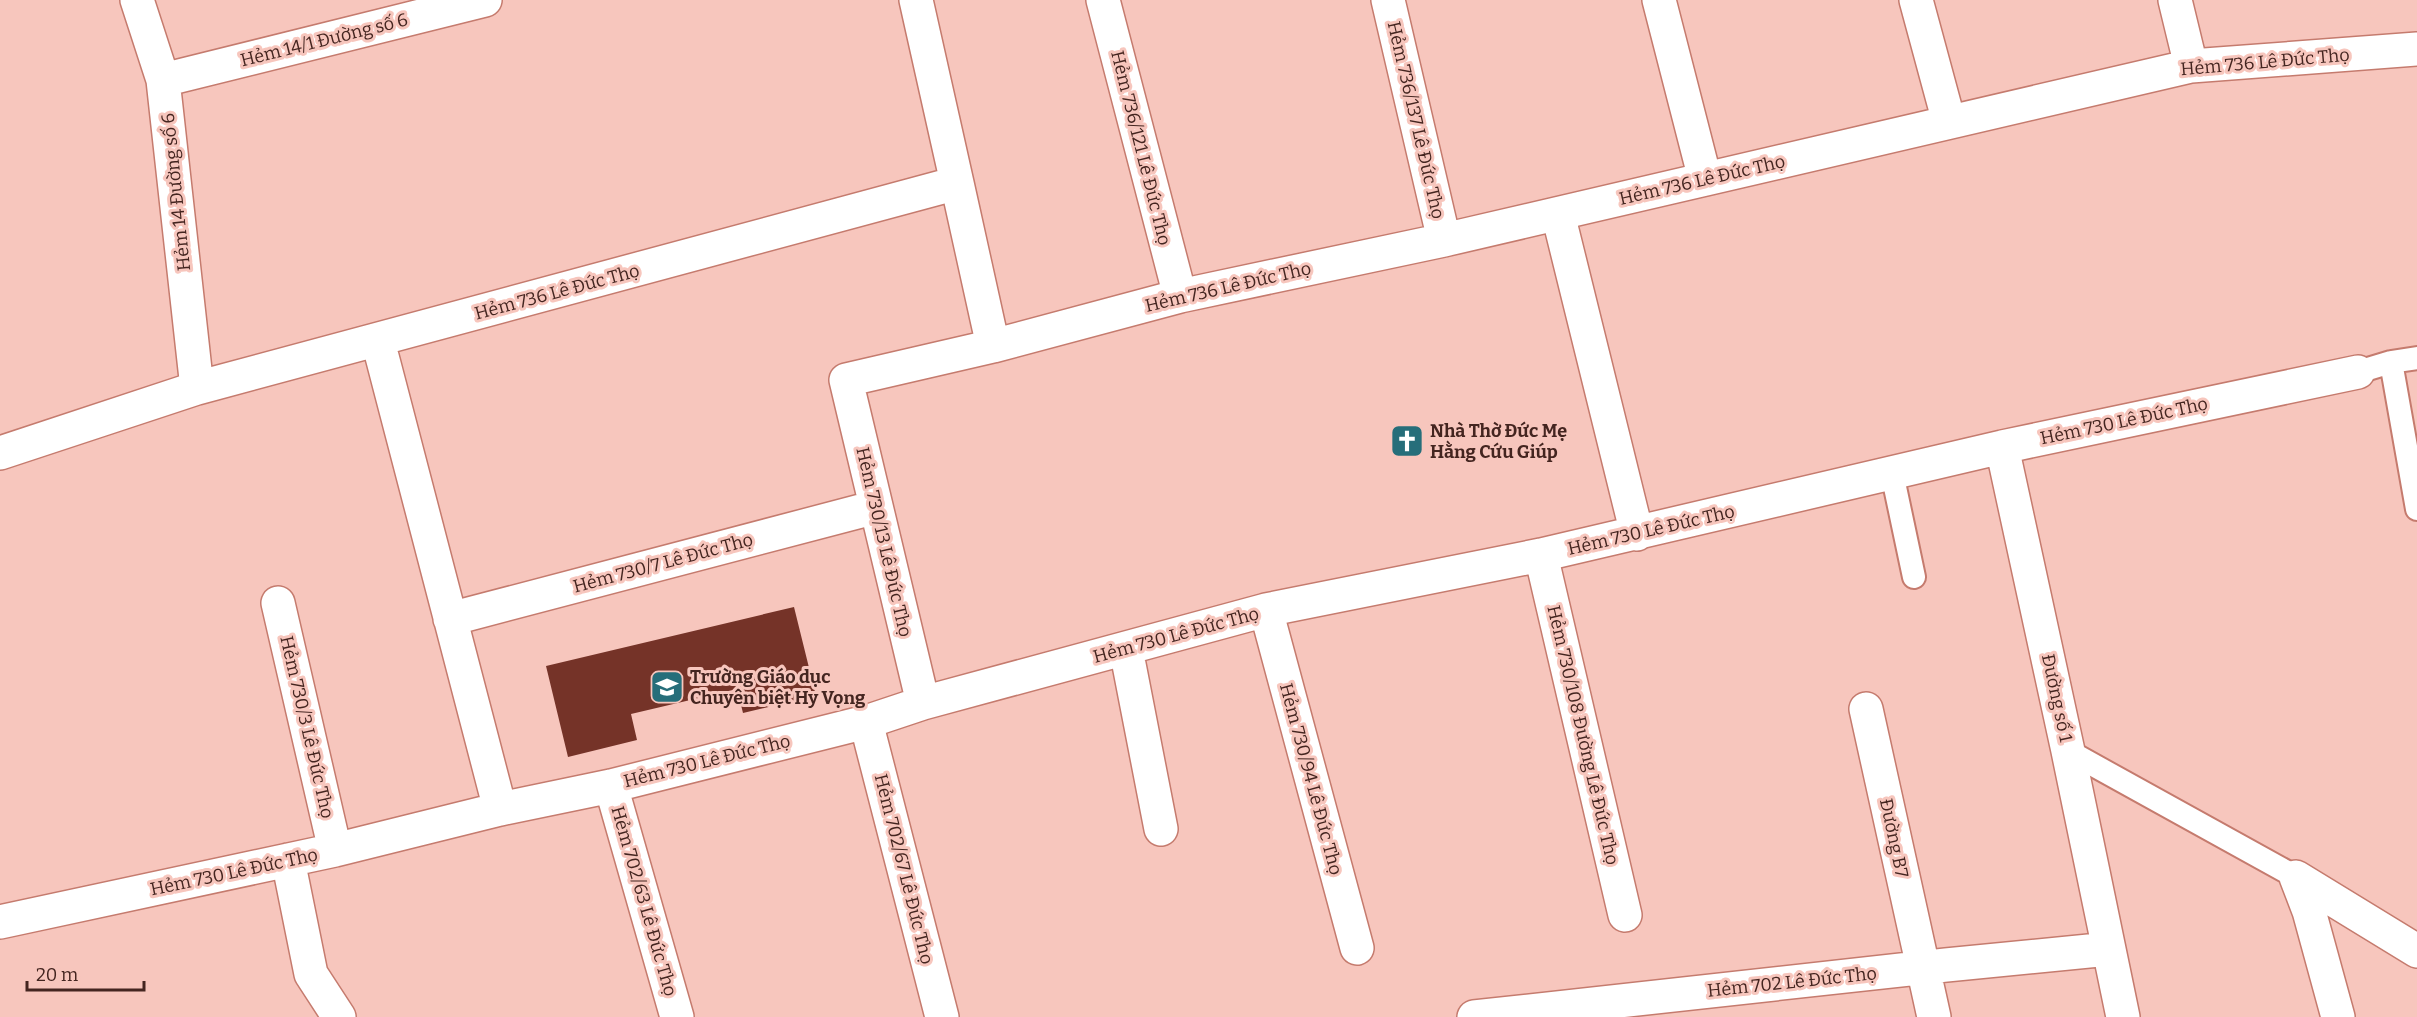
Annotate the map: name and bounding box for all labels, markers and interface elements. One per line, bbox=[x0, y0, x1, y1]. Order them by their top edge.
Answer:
street label: Hẻm 14/1 Đường số 6 bbox=[238, 9, 410, 71]
street label: Hẻm 736/137 Lê Đức Thọ bbox=[1383, 19, 1449, 221]
street label: Hẻm 736 Lê Đức Thọ bbox=[2179, 44, 2351, 80]
street label: Hẻm 736/121 Lê Đức Thọ bbox=[1106, 48, 1176, 248]
street label: Hẻm 14 Đường số 6 bbox=[157, 112, 195, 272]
street label: Hẻm 736 Lê Đức Thọ bbox=[1617, 150, 1787, 210]
street label: Hẻm 736 Lê Đức Thọ bbox=[1143, 257, 1313, 317]
street label: Hẻm 736 Lê Đức Thọ bbox=[472, 259, 642, 325]
street label: Hẻm 730 Lê Đức Thọ bbox=[2038, 392, 2210, 450]
place label: Nhà Thờ Đức Mẹ Hằng Cứu Giúp bbox=[1430, 420, 1567, 463]
church icon: Nhà Thờ Đức Mẹ Hằng Cứu Giúp bbox=[1389, 423, 1425, 459]
street label: Hẻm 730/13 Lê Đức Thọ bbox=[851, 445, 917, 639]
street label: Hẻm 730 Lê Đức Thọ bbox=[1565, 500, 1737, 560]
street label: Hẻm 730/7 Lê Đức Thọ bbox=[571, 528, 755, 598]
street label: Hẻm 730 Lê Đức Thọ bbox=[1091, 602, 1261, 668]
street label: Hẻm 730/108 Đường Lê Đức Thọ bbox=[1542, 603, 1624, 867]
street label: Hẻm 730/3 Lê Đức Thọ bbox=[275, 634, 339, 820]
street label: Đường số 1 bbox=[2037, 652, 2077, 745]
place label: Trường Giáo dục Chuyên biệt Hy Vọng bbox=[690, 666, 866, 709]
school or university icon: Trường Giáo dục Chuyên biệt Hy Vọng bbox=[649, 669, 685, 705]
street label: Hẻm 730/94 Lê Đức Thọ bbox=[1275, 681, 1347, 877]
street label: Hẻm 730 Lê Đức Thọ bbox=[621, 730, 793, 792]
street label: Hẻm 702/67 Lê Đức Thọ bbox=[870, 772, 938, 966]
street label: Đường B7 bbox=[1875, 796, 1913, 880]
street label: Hẻm 702/63 Lê Đức Thọ bbox=[606, 803, 682, 999]
street label: Hẻm 730 Lê Đức Thọ bbox=[148, 843, 320, 901]
scale bar bbox=[27, 954, 144, 992]
street label: Hẻm 702 Lê Đức Thọ bbox=[1706, 962, 1878, 1002]
text: 20 m bbox=[36, 964, 78, 986]

